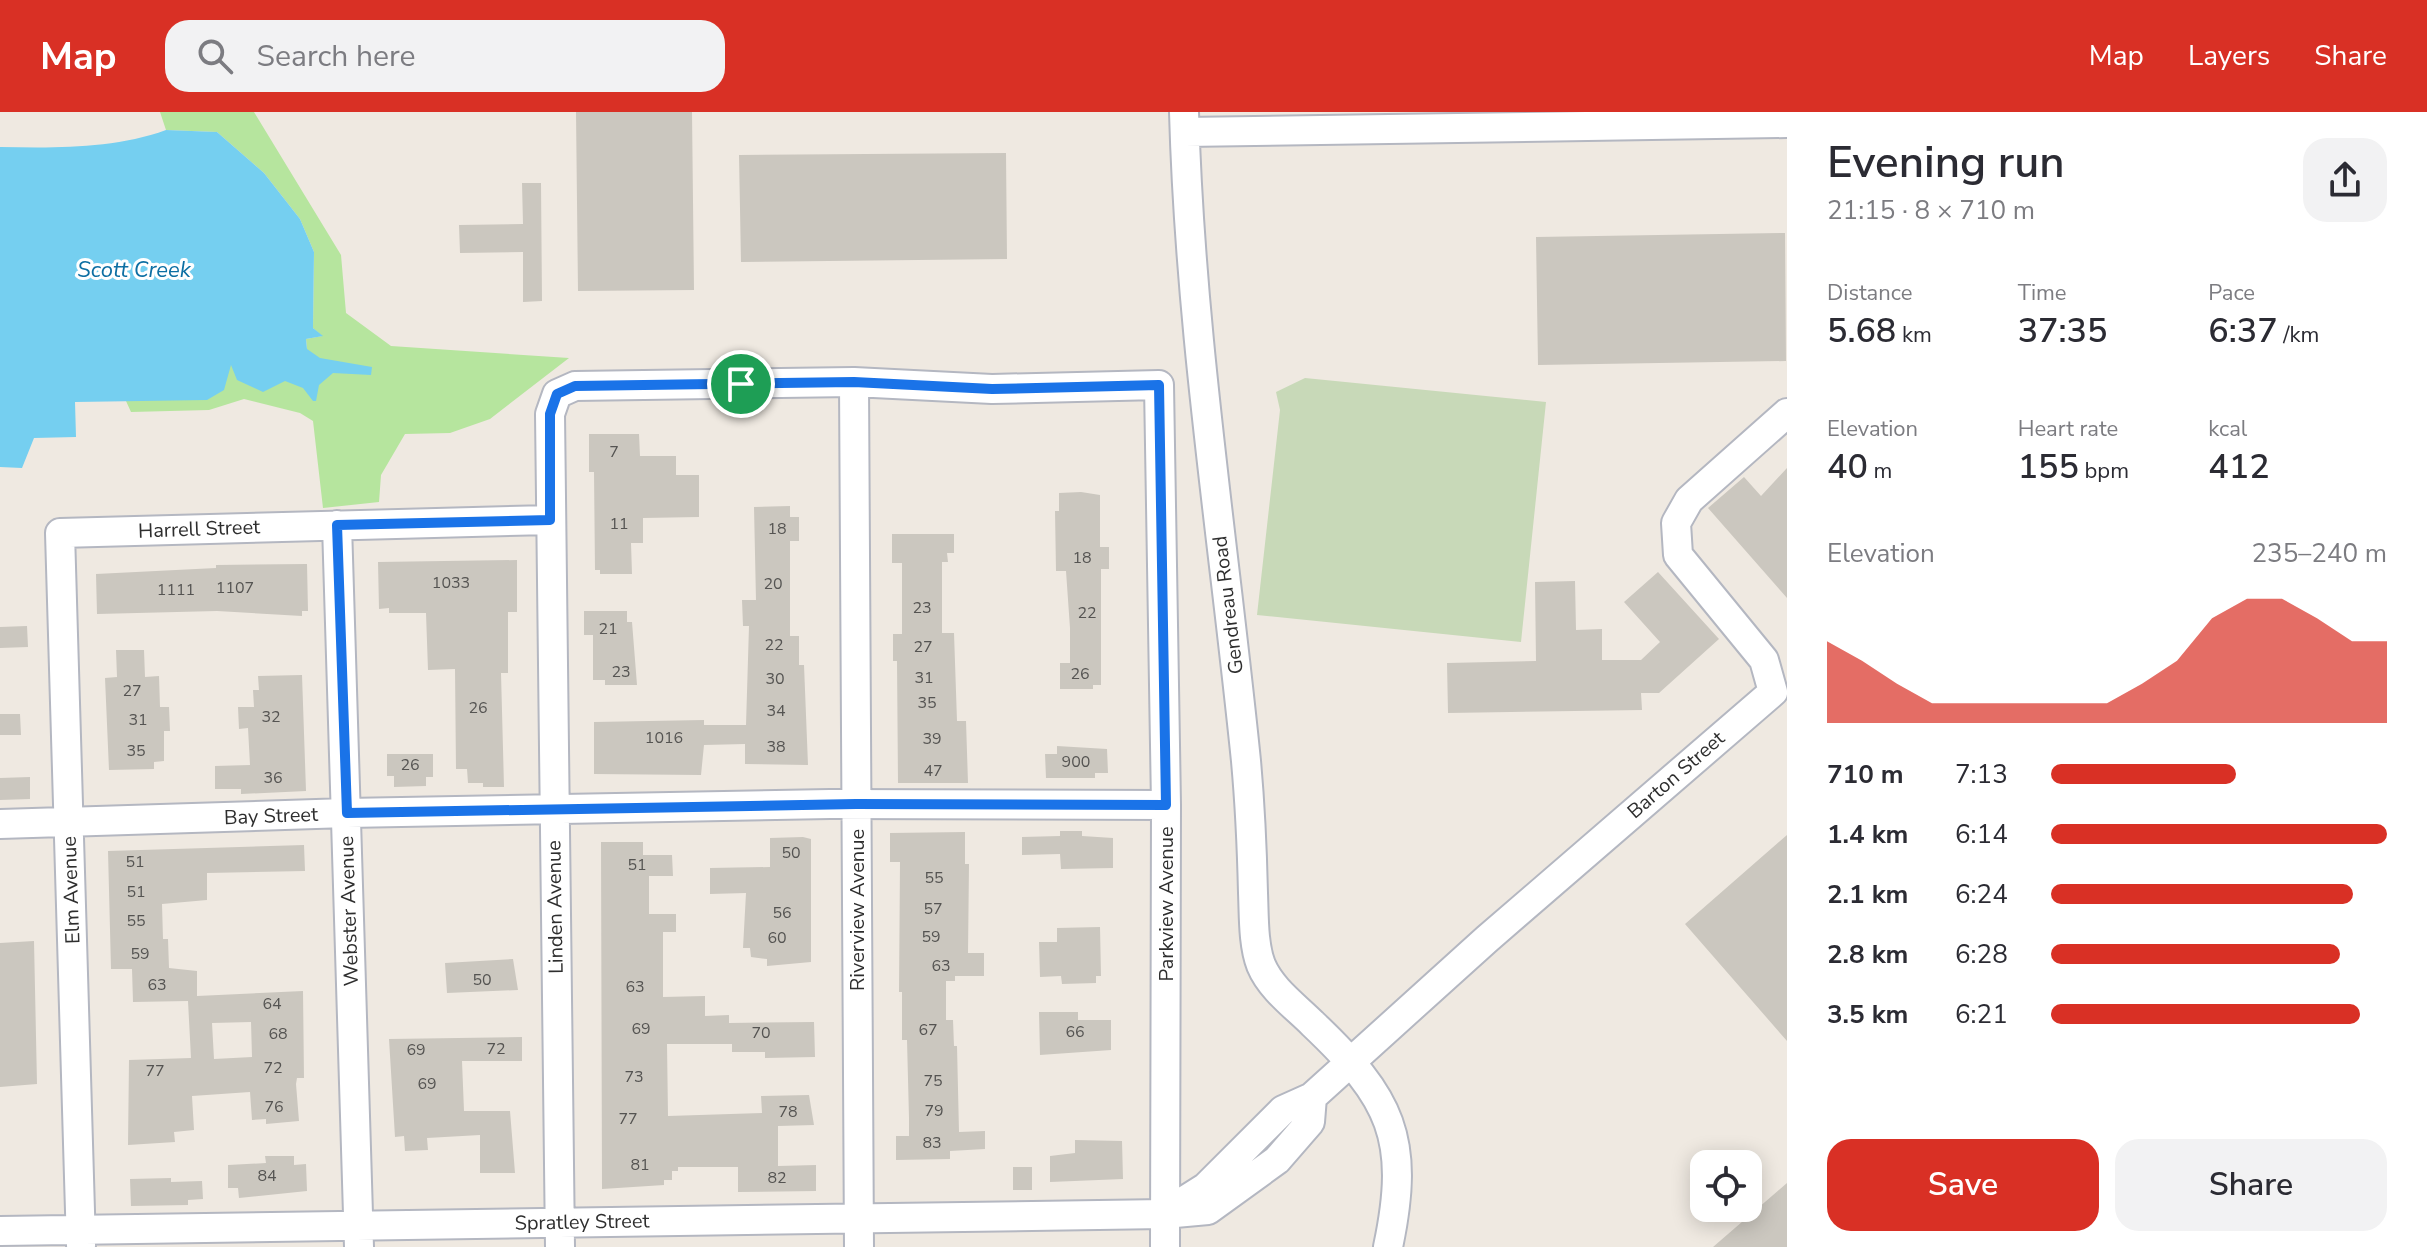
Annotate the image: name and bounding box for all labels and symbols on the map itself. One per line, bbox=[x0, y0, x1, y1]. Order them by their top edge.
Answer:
water label: Scott Creek bbox=[77, 255, 192, 285]
pin bbox=[707, 350, 775, 418]
house number: 7 bbox=[609, 441, 619, 463]
street label: Harrell Street bbox=[137, 513, 262, 545]
house number: 11 bbox=[609, 513, 629, 535]
house number: 18 bbox=[767, 518, 787, 540]
street label: Gendreau Road bbox=[1206, 534, 1250, 676]
house number: 18 bbox=[1072, 547, 1092, 569]
house number: 1033 bbox=[432, 572, 470, 594]
house number: 20 bbox=[763, 573, 783, 595]
house number: 1107 bbox=[216, 577, 254, 599]
house number: 1111 bbox=[157, 579, 195, 601]
house number: 23 bbox=[912, 597, 932, 619]
house number: 22 bbox=[1077, 602, 1097, 624]
house number: 21 bbox=[598, 618, 618, 640]
house number: 22 bbox=[764, 634, 784, 656]
house number: 27 bbox=[913, 636, 933, 658]
house number: 23 bbox=[611, 661, 631, 683]
house number: 26 bbox=[1070, 663, 1090, 685]
house number: 31 bbox=[914, 667, 934, 689]
house number: 30 bbox=[765, 668, 785, 690]
house number: 27 bbox=[122, 680, 142, 702]
house number: 35 bbox=[917, 692, 937, 714]
house number: 26 bbox=[468, 697, 488, 719]
house number: 34 bbox=[766, 700, 786, 722]
house number: 32 bbox=[261, 706, 281, 728]
house number: 31 bbox=[128, 709, 148, 731]
street label: Barton Street bbox=[1622, 725, 1731, 825]
house number: 1016 bbox=[645, 727, 683, 749]
house number: 39 bbox=[922, 728, 942, 750]
house number: 38 bbox=[766, 736, 786, 758]
house number: 35 bbox=[126, 740, 146, 762]
house number: 900 bbox=[1062, 751, 1090, 773]
house number: 26 bbox=[400, 754, 420, 776]
house number: 47 bbox=[923, 760, 943, 782]
house number: 36 bbox=[263, 767, 283, 789]
street label: Bay Street bbox=[224, 801, 319, 831]
street label: Parkview Avenue bbox=[1153, 826, 1180, 982]
street label: Riverview Avenue bbox=[844, 829, 871, 991]
street label: Webster Avenue bbox=[333, 835, 365, 987]
street label: Elm Avenue bbox=[56, 836, 86, 944]
street label: Linden Avenue bbox=[540, 840, 570, 974]
house number: 50 bbox=[781, 842, 801, 864]
house number: 51 bbox=[125, 851, 145, 873]
house number: 51 bbox=[627, 854, 647, 876]
house number: 55 bbox=[924, 867, 944, 889]
house number: 51 bbox=[126, 881, 146, 903]
house number: 57 bbox=[923, 898, 943, 920]
house number: 56 bbox=[772, 902, 792, 924]
house number: 55 bbox=[126, 910, 146, 932]
house number: 59 bbox=[921, 926, 941, 948]
house number: 60 bbox=[767, 927, 787, 949]
house number: 59 bbox=[130, 943, 150, 965]
house number: 63 bbox=[931, 955, 951, 977]
house number: 50 bbox=[472, 969, 492, 991]
house number: 63 bbox=[147, 974, 167, 996]
house number: 63 bbox=[625, 976, 645, 998]
house number: 64 bbox=[262, 993, 282, 1015]
house number: 69 bbox=[631, 1018, 651, 1040]
house number: 67 bbox=[918, 1019, 938, 1041]
house number: 66 bbox=[1065, 1021, 1085, 1043]
house number: 70 bbox=[751, 1022, 771, 1044]
house number: 68 bbox=[268, 1023, 288, 1045]
house number: 72 bbox=[486, 1038, 506, 1060]
house number: 69 bbox=[406, 1039, 426, 1061]
house number: 72 bbox=[263, 1057, 283, 1079]
house number: 77 bbox=[145, 1060, 165, 1082]
house number: 73 bbox=[624, 1066, 644, 1088]
house number: 75 bbox=[923, 1070, 943, 1092]
house number: 69 bbox=[417, 1073, 437, 1095]
house number: 76 bbox=[264, 1096, 284, 1118]
house number: 79 bbox=[924, 1100, 944, 1122]
house number: 78 bbox=[778, 1101, 798, 1123]
house number: 77 bbox=[618, 1108, 638, 1130]
house number: 83 bbox=[922, 1132, 942, 1154]
house number: 81 bbox=[630, 1154, 650, 1176]
house number: 84 bbox=[257, 1165, 277, 1187]
house number: 82 bbox=[767, 1167, 787, 1189]
street label: Spratley Street bbox=[514, 1207, 651, 1237]

